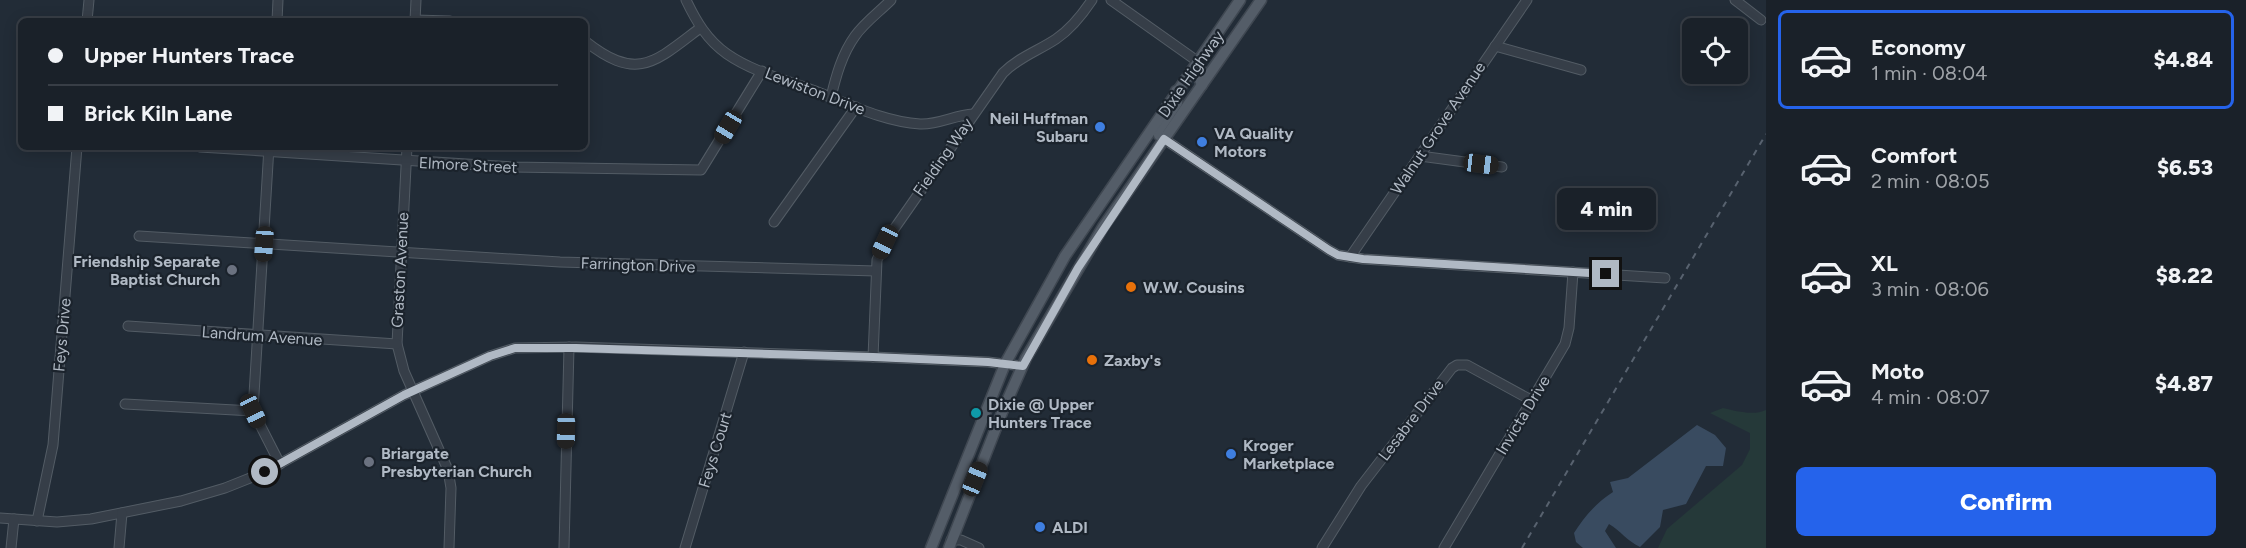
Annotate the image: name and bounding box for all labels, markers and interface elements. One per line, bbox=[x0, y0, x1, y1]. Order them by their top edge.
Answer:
map controls bbox=[1682, 18, 1748, 84]
button: locate bbox=[1682, 18, 1748, 84]
street label: Dixie Highway bbox=[1154, 27, 1228, 121]
icon: car bbox=[1799, 33, 1853, 87]
text: Economy bbox=[1871, 34, 1966, 61]
text: Upper Hunters Trace bbox=[84, 42, 294, 69]
text: $4.84 bbox=[2153, 46, 2213, 73]
street label: Walnut Grove Avenue bbox=[1387, 58, 1490, 198]
text: 1 min · 08:04 bbox=[1871, 61, 1987, 85]
street label: Lewiston Drive bbox=[762, 63, 868, 119]
text: Brick Kiln Lane bbox=[84, 100, 232, 127]
car bbox=[711, 107, 745, 147]
place label: Neil Huffman Subaru bbox=[990, 109, 1088, 146]
street label: Fielding Way bbox=[909, 114, 977, 200]
marker: Neil Huffman Subaru bbox=[1093, 120, 1107, 134]
place label: VA Quality Motors bbox=[1214, 124, 1294, 161]
marker: VA Quality Motors bbox=[1195, 135, 1209, 149]
icon: car bbox=[1799, 141, 1853, 195]
text: Comfort bbox=[1871, 142, 1957, 169]
street label: Elmore Street bbox=[418, 153, 518, 177]
car bbox=[1462, 153, 1500, 175]
text: $6.53 bbox=[2157, 154, 2213, 181]
text: 2 min · 08:05 bbox=[1871, 169, 1989, 193]
callout: 4 min bbox=[1556, 187, 1656, 229]
text: 4 min bbox=[1580, 197, 1633, 221]
street label: Graston Avenue bbox=[387, 212, 413, 328]
car bbox=[869, 222, 901, 262]
car bbox=[254, 225, 274, 263]
icon: car bbox=[1799, 249, 1853, 303]
text: XL bbox=[1871, 250, 1898, 277]
place label: Friendship Separate Baptist Church bbox=[73, 252, 220, 289]
street label: Farrington Drive bbox=[580, 254, 696, 277]
route end bbox=[1592, 260, 1619, 287]
text: $8.22 bbox=[2156, 262, 2213, 289]
marker: Friendship Separate Baptist Church bbox=[225, 263, 239, 277]
text: 3 min · 08:06 bbox=[1871, 277, 1989, 301]
place label: W.W. Cousins bbox=[1143, 278, 1245, 297]
marker: W.W. Cousins bbox=[1124, 280, 1138, 294]
street label: Feys Drive bbox=[49, 297, 75, 373]
street label: Landrum Avenue bbox=[201, 322, 323, 350]
place label: Zaxby's bbox=[1104, 351, 1162, 370]
marker: Zaxby's bbox=[1085, 353, 1099, 367]
icon: car bbox=[1799, 357, 1853, 411]
text: Moto bbox=[1871, 358, 1924, 385]
text: $4.87 bbox=[2155, 370, 2213, 397]
street label: Invicta Drive bbox=[1492, 372, 1554, 458]
street label: Lesabre Drive bbox=[1374, 375, 1448, 465]
text: 4 min · 08:07 bbox=[1871, 385, 1990, 409]
car bbox=[237, 391, 269, 431]
place label: Dixie @ Upper Hunters Trace bbox=[988, 395, 1094, 432]
marker: Dixie @ Upper Hunters Trace bbox=[969, 406, 983, 420]
street label: Feys Court bbox=[694, 410, 736, 490]
car bbox=[557, 413, 575, 449]
place label: Kroger Marketplace bbox=[1243, 436, 1335, 473]
place label: Briargate Presbyterian Church bbox=[381, 444, 532, 481]
marker: Kroger Marketplace bbox=[1224, 447, 1238, 461]
marker: Briargate Presbyterian Church bbox=[362, 455, 376, 469]
route start bbox=[251, 458, 278, 485]
car bbox=[960, 459, 990, 499]
button: Confirm bbox=[1796, 467, 2216, 536]
place label: ALDI bbox=[1052, 518, 1088, 537]
marker: ALDI bbox=[1033, 520, 1047, 534]

